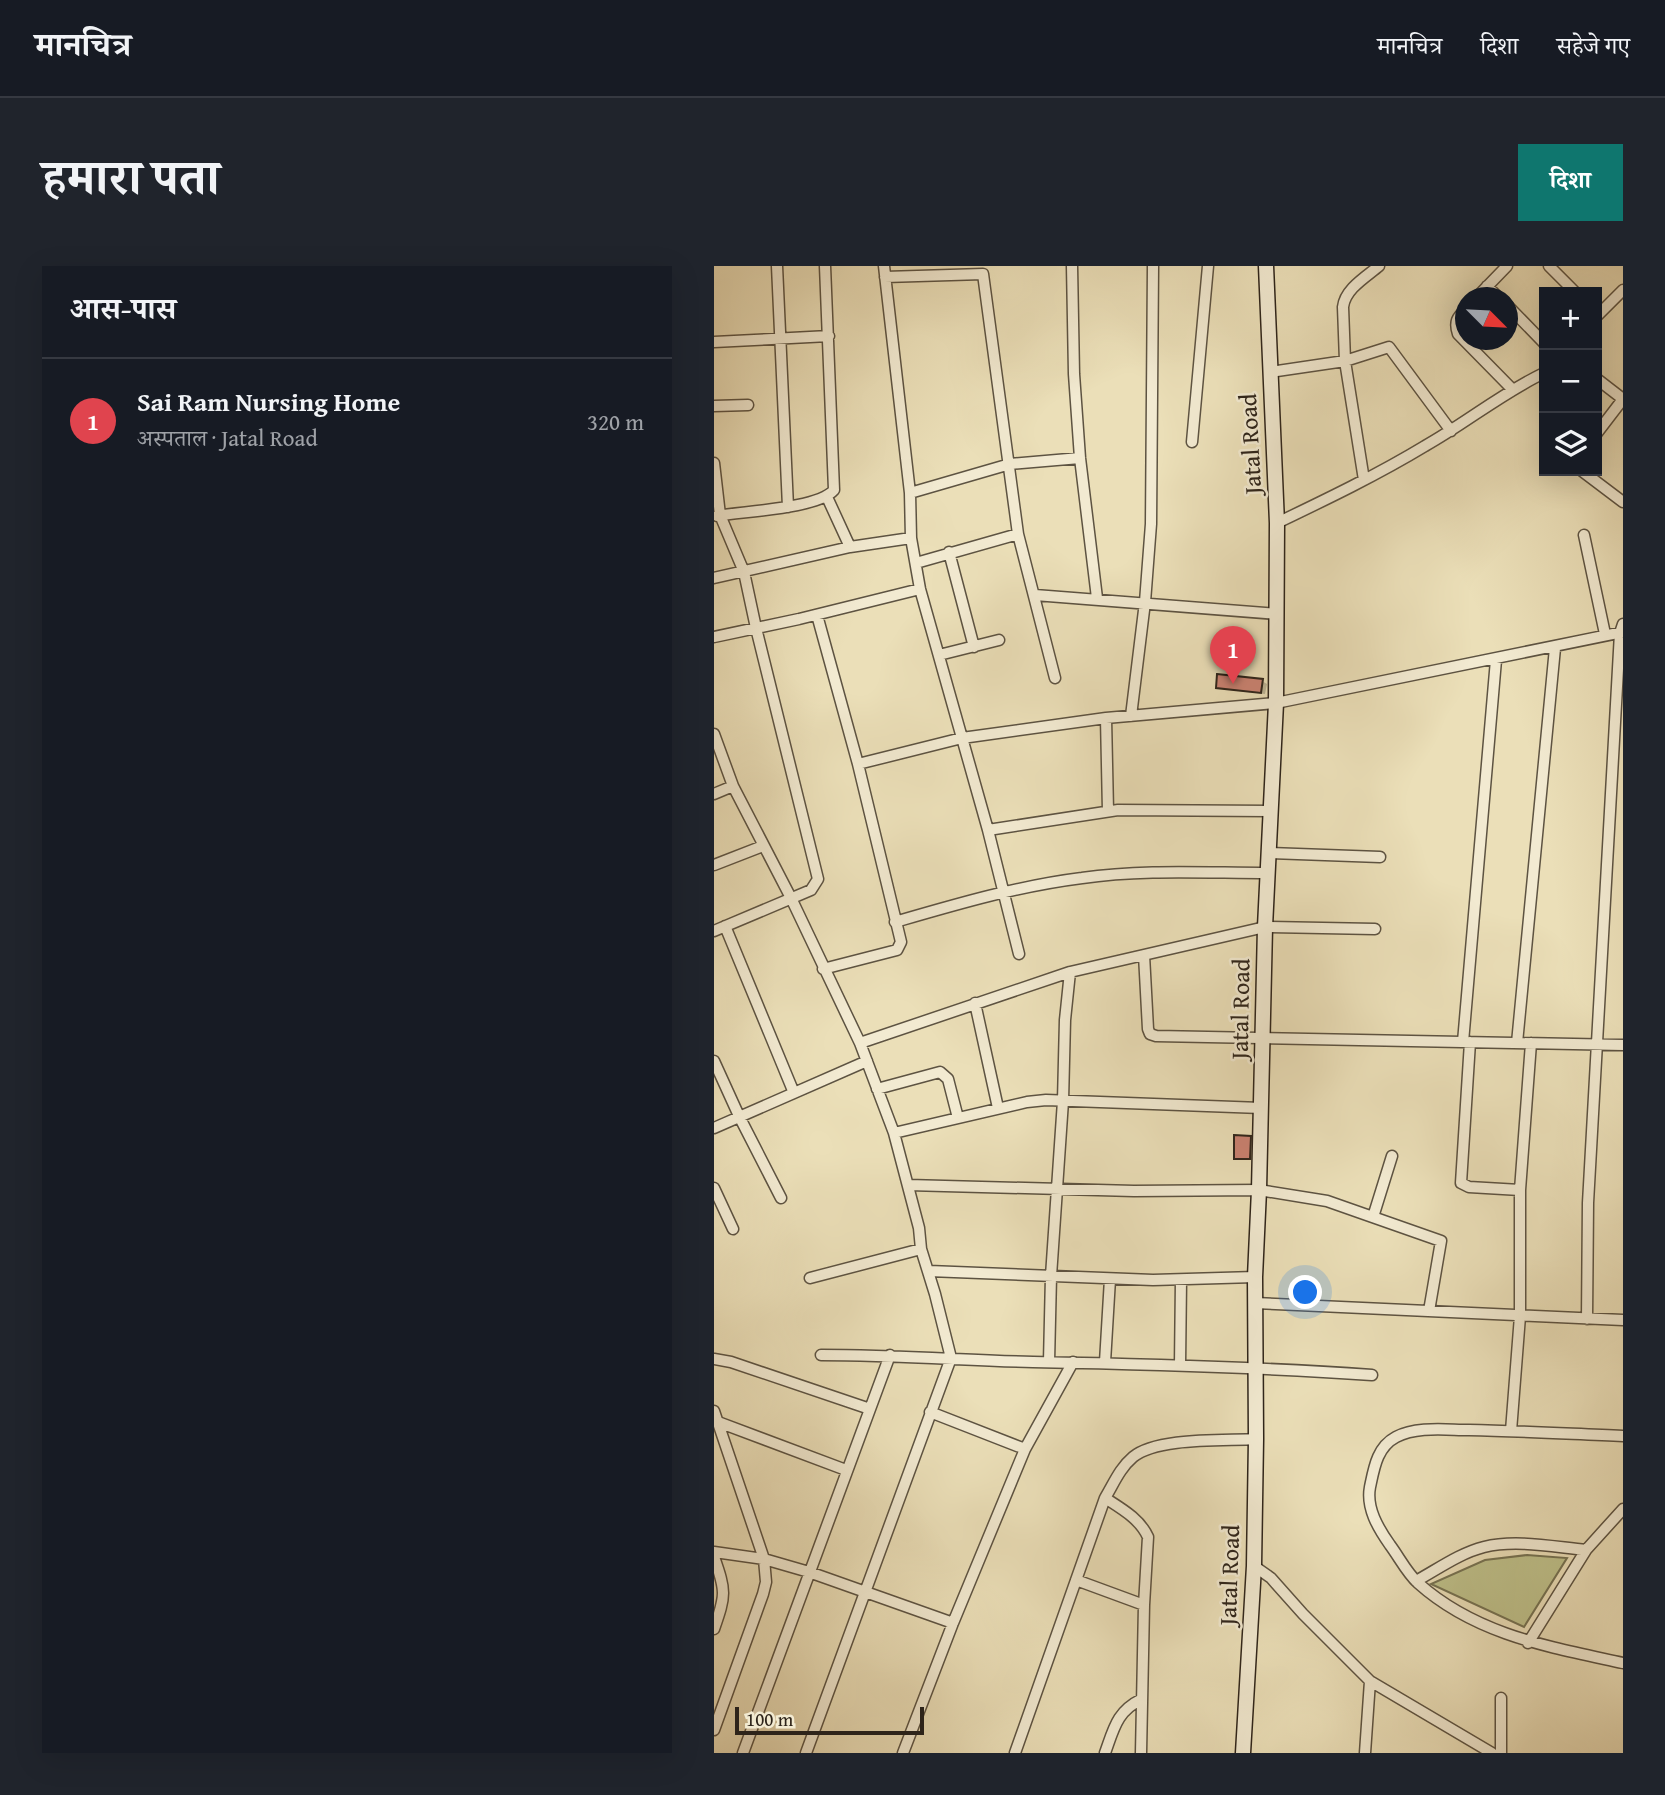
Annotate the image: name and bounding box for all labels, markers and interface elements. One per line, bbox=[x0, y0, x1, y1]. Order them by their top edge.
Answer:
text: मानचित्र bbox=[35, 20, 131, 68]
text: मानचित्र bbox=[1377, 28, 1442, 63]
text: दिशा bbox=[1480, 28, 1518, 63]
text: सहेजे गए bbox=[1556, 28, 1630, 63]
text: हमारा पता bbox=[42, 140, 220, 212]
button: दिशा bbox=[1518, 144, 1623, 221]
text: आस-पास bbox=[70, 286, 176, 330]
north arrow bbox=[1455, 287, 1518, 350]
map controls bbox=[1539, 287, 1602, 476]
button: + bbox=[1539, 287, 1602, 350]
button: − bbox=[1539, 350, 1602, 413]
text: Sai Ram Nursing Home bbox=[137, 382, 400, 421]
street label: Jatal Road bbox=[1230, 392, 1270, 498]
text: 1 bbox=[87, 405, 99, 438]
text: 320 m bbox=[587, 405, 644, 438]
button: layers bbox=[1539, 413, 1602, 476]
text: अस्पताल · Jatal Road bbox=[137, 421, 318, 454]
pin: 1 bbox=[1210, 626, 1256, 684]
street label: Jatal Road bbox=[1222, 958, 1258, 1063]
your location bbox=[1288, 1275, 1322, 1309]
street label: Jatal Road bbox=[1210, 1524, 1248, 1629]
scale bar bbox=[735, 1704, 924, 1736]
text: 100 m bbox=[746, 1705, 793, 1733]

